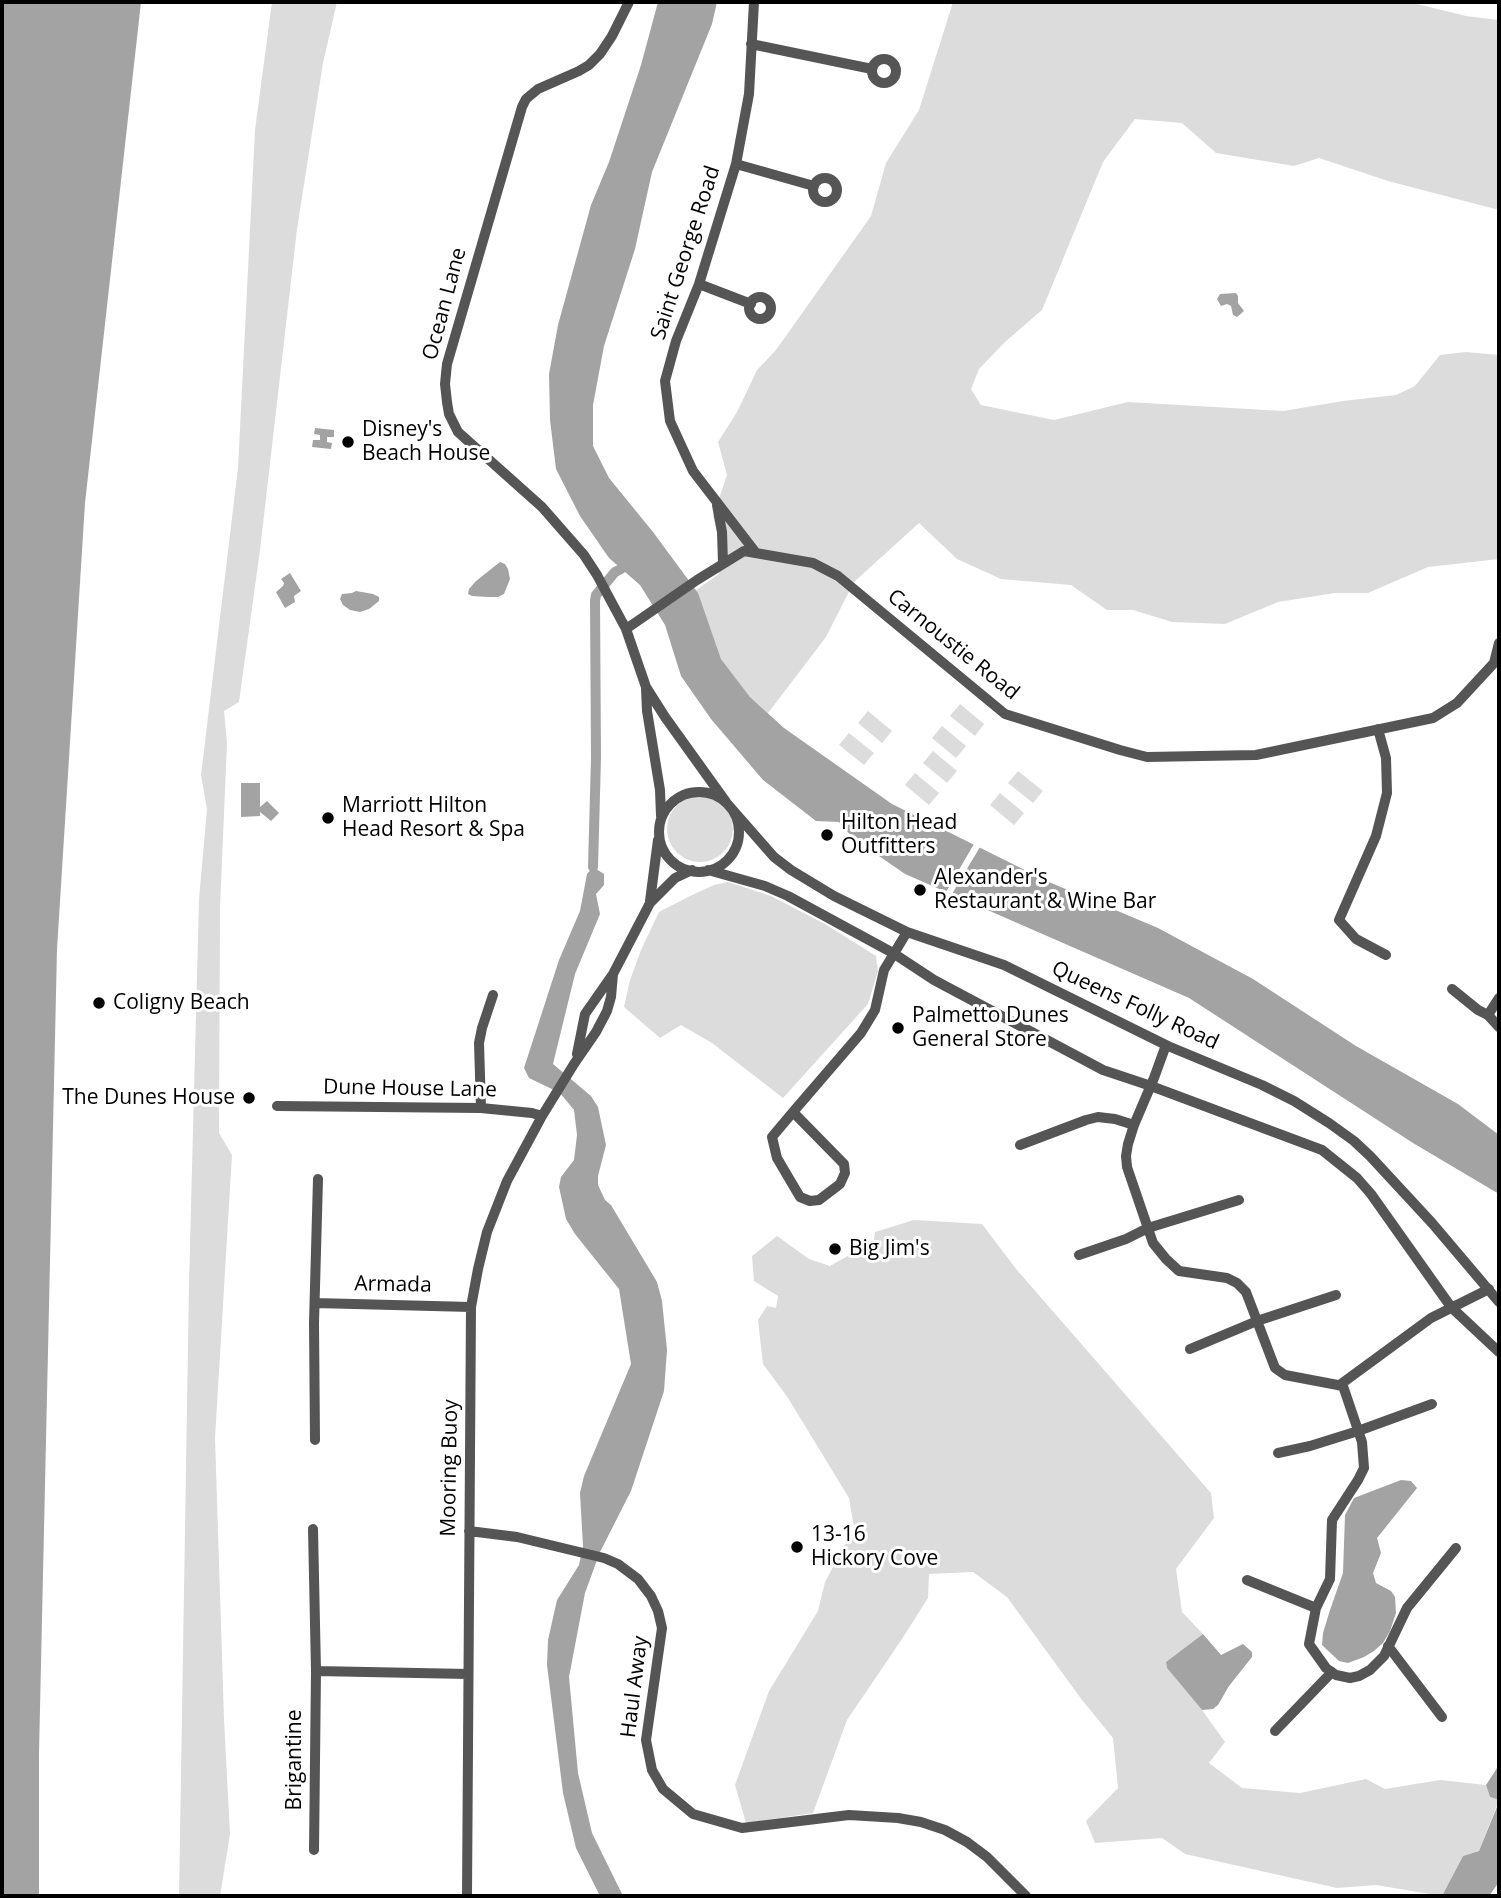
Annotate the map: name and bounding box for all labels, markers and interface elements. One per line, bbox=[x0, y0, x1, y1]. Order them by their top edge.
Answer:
street label: Saint George Road bbox=[646, 163, 726, 343]
street label: Ocean Lane bbox=[418, 245, 472, 363]
place label: Disney's Beach House bbox=[362, 417, 490, 467]
marker: Disney's Beach House bbox=[340, 434, 356, 450]
street label: Carnoustie Road bbox=[882, 584, 1024, 706]
place label: Marriott Hilton Head Resort & Spa bbox=[342, 793, 525, 843]
marker: Marriott Hilton Head Resort & Spa bbox=[320, 810, 336, 826]
place label: Hilton Head Outfitters bbox=[841, 810, 957, 860]
marker: Hilton Head Outfitters bbox=[819, 827, 835, 843]
place label: Alexander's Restaurant & Wine Bar bbox=[934, 865, 1156, 915]
marker: Alexander's Restaurant & Wine Bar bbox=[912, 882, 928, 898]
street label: Queens Folly Road bbox=[1048, 956, 1222, 1056]
place label: Coligny Beach bbox=[113, 990, 250, 1016]
marker: Coligny Beach bbox=[91, 995, 107, 1011]
place label: Palmetto Dunes General Store bbox=[912, 1003, 1069, 1053]
marker: Palmetto Dunes General Store bbox=[890, 1020, 906, 1036]
street label: Dune House Lane bbox=[323, 1075, 497, 1103]
place label: The Dunes House bbox=[62, 1085, 235, 1111]
marker: The Dunes House bbox=[241, 1090, 257, 1106]
place label: Big Jim's bbox=[849, 1236, 930, 1262]
marker: Big Jim's bbox=[827, 1241, 843, 1257]
street label: Armada bbox=[354, 1272, 432, 1298]
street label: Mooring Buoy bbox=[436, 1399, 464, 1537]
place label: 13-16 Hickory Cove bbox=[811, 1522, 938, 1572]
marker: 13-16 Hickory Cove bbox=[789, 1539, 805, 1555]
street label: Haul Away bbox=[616, 1635, 654, 1739]
street label: Brigantine bbox=[282, 1710, 308, 1810]

